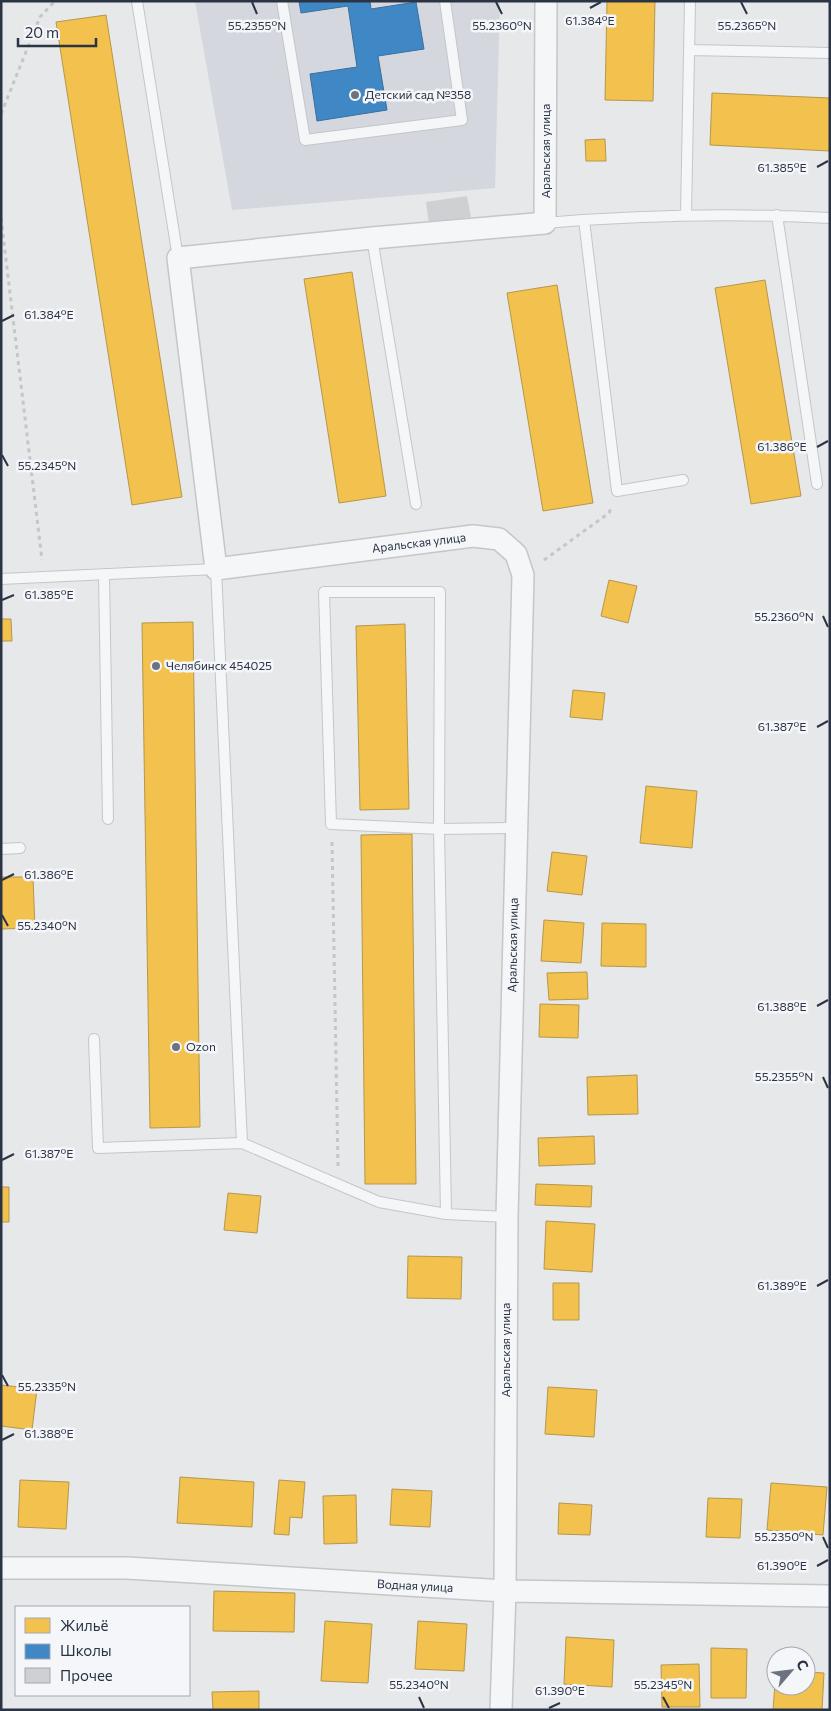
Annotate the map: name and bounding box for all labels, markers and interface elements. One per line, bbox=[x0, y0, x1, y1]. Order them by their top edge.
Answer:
text: 61.384°E bbox=[565, 13, 615, 27]
scale bar bbox=[18, 15, 95, 47]
text: 55.2355°N bbox=[228, 18, 286, 32]
text: 55.2360°N bbox=[472, 18, 532, 32]
text: 55.2365°N bbox=[718, 18, 776, 32]
text: 20 m bbox=[25, 23, 59, 41]
place label: Детский сад №358 bbox=[365, 87, 471, 101]
marker: Детский сад №358 bbox=[349, 89, 361, 101]
street label: Аральская улица bbox=[538, 104, 552, 198]
text: 61.385°E bbox=[757, 160, 807, 174]
text: 61.384°E bbox=[24, 307, 74, 321]
text: 61.386°E bbox=[757, 439, 807, 453]
text: 55.2345°N bbox=[18, 458, 76, 472]
street label: Аральская улица bbox=[371, 529, 467, 555]
text: 61.385°E bbox=[24, 587, 74, 601]
text: 55.2360°N bbox=[754, 609, 814, 623]
place label: Челябинск 454025 bbox=[166, 658, 272, 672]
marker: Челябинск 454025 bbox=[150, 660, 162, 672]
text: 61.387°E bbox=[758, 719, 806, 733]
text: 61.386°E bbox=[24, 867, 74, 881]
street label: Аральская улица bbox=[504, 898, 520, 992]
text: 55.2340°N bbox=[17, 918, 77, 932]
text: 61.388°E bbox=[757, 999, 807, 1013]
place label: Ozon bbox=[186, 1039, 216, 1053]
marker: Ozon bbox=[170, 1041, 182, 1053]
text: 55.2355°N bbox=[755, 1069, 813, 1083]
text: 61.387°E bbox=[25, 1146, 73, 1160]
text: 61.389°E bbox=[757, 1278, 807, 1292]
street label: Аральская улица bbox=[498, 1303, 512, 1397]
text: 55.2335°N bbox=[18, 1379, 76, 1393]
text: 61.388°E bbox=[24, 1426, 74, 1440]
text: 55.2350°N bbox=[754, 1529, 814, 1543]
text: 61.390°E bbox=[757, 1558, 807, 1572]
street label: Водная улица bbox=[377, 1576, 454, 1594]
legend bbox=[15, 1606, 190, 1696]
text: Жильё bbox=[60, 1616, 108, 1634]
text: Школы bbox=[60, 1641, 112, 1659]
north arrow bbox=[766, 1646, 816, 1696]
text: С bbox=[793, 1656, 813, 1673]
text: Прочее bbox=[60, 1666, 113, 1684]
text: 55.2340°N bbox=[389, 1677, 449, 1691]
text: 55.2345°N bbox=[634, 1677, 692, 1691]
text: 61.390°E bbox=[535, 1683, 585, 1697]

